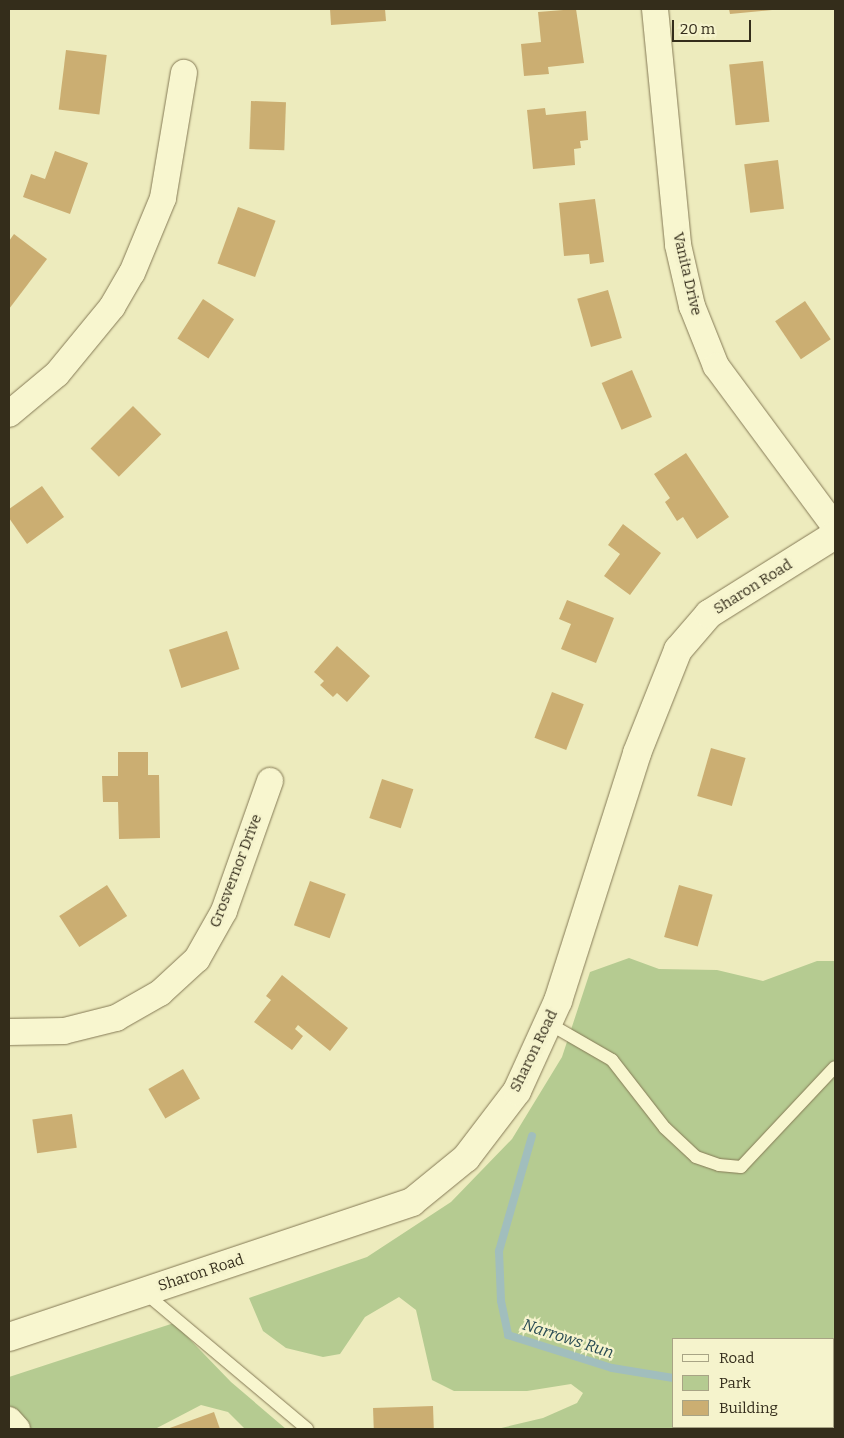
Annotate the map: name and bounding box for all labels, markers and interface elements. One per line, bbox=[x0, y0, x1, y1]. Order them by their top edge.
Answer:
scale bar bbox=[674, 10, 753, 42]
text: 20 m bbox=[680, 20, 715, 38]
street label: Vanita Drive bbox=[669, 231, 705, 317]
street label: Sharon Road bbox=[710, 556, 796, 618]
street label: Grosvernor Drive bbox=[206, 812, 266, 930]
street label: Sharon Road bbox=[506, 1007, 562, 1095]
street label: Sharon Road bbox=[156, 1251, 246, 1295]
water label: Narrows Run bbox=[520, 1315, 616, 1363]
legend bbox=[672, 1338, 834, 1428]
text: Road bbox=[719, 1349, 754, 1367]
text: Park bbox=[719, 1374, 751, 1392]
text: Building bbox=[719, 1399, 778, 1417]

